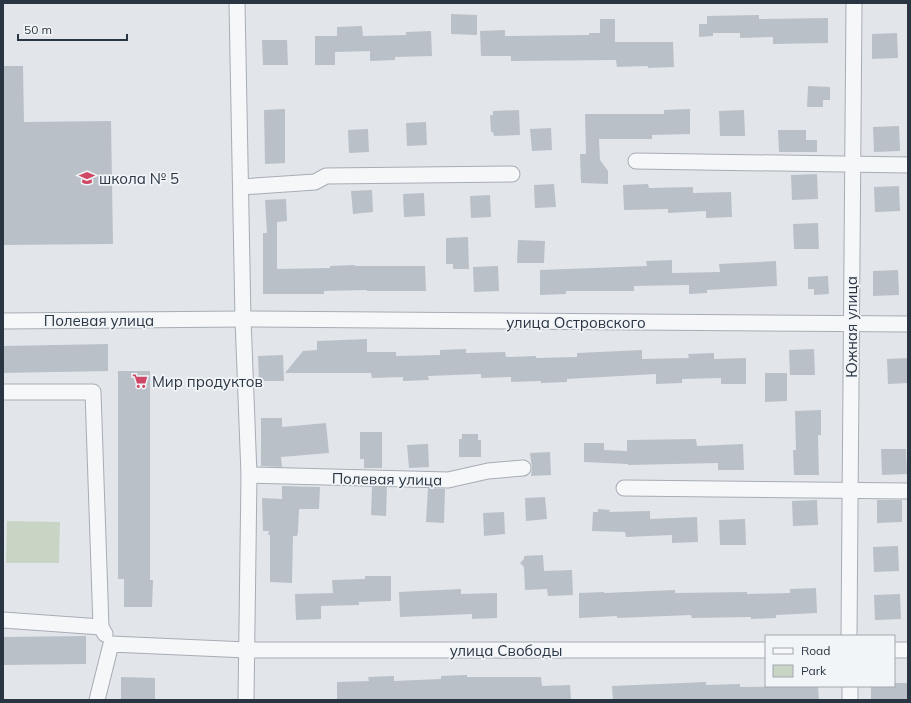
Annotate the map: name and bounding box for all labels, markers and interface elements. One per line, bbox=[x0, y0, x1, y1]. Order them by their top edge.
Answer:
scale bar bbox=[18, 16, 127, 42]
text: 50 m bbox=[24, 22, 52, 37]
school or university icon: школа № 5 bbox=[78, 169, 96, 187]
place label: школа № 5 bbox=[99, 169, 179, 188]
street label: Южная улица bbox=[842, 276, 861, 378]
street label: Полевая улица bbox=[44, 311, 154, 330]
street label: улица Островского bbox=[506, 313, 646, 332]
supermarket icon: Мир продуктов bbox=[131, 372, 149, 390]
place label: Мир продуктов bbox=[152, 372, 263, 391]
street label: Полевая улица bbox=[332, 469, 442, 489]
legend bbox=[765, 635, 895, 687]
street label: улица Свободы bbox=[450, 641, 562, 660]
text: Road bbox=[801, 643, 830, 658]
text: Park bbox=[801, 663, 827, 678]

